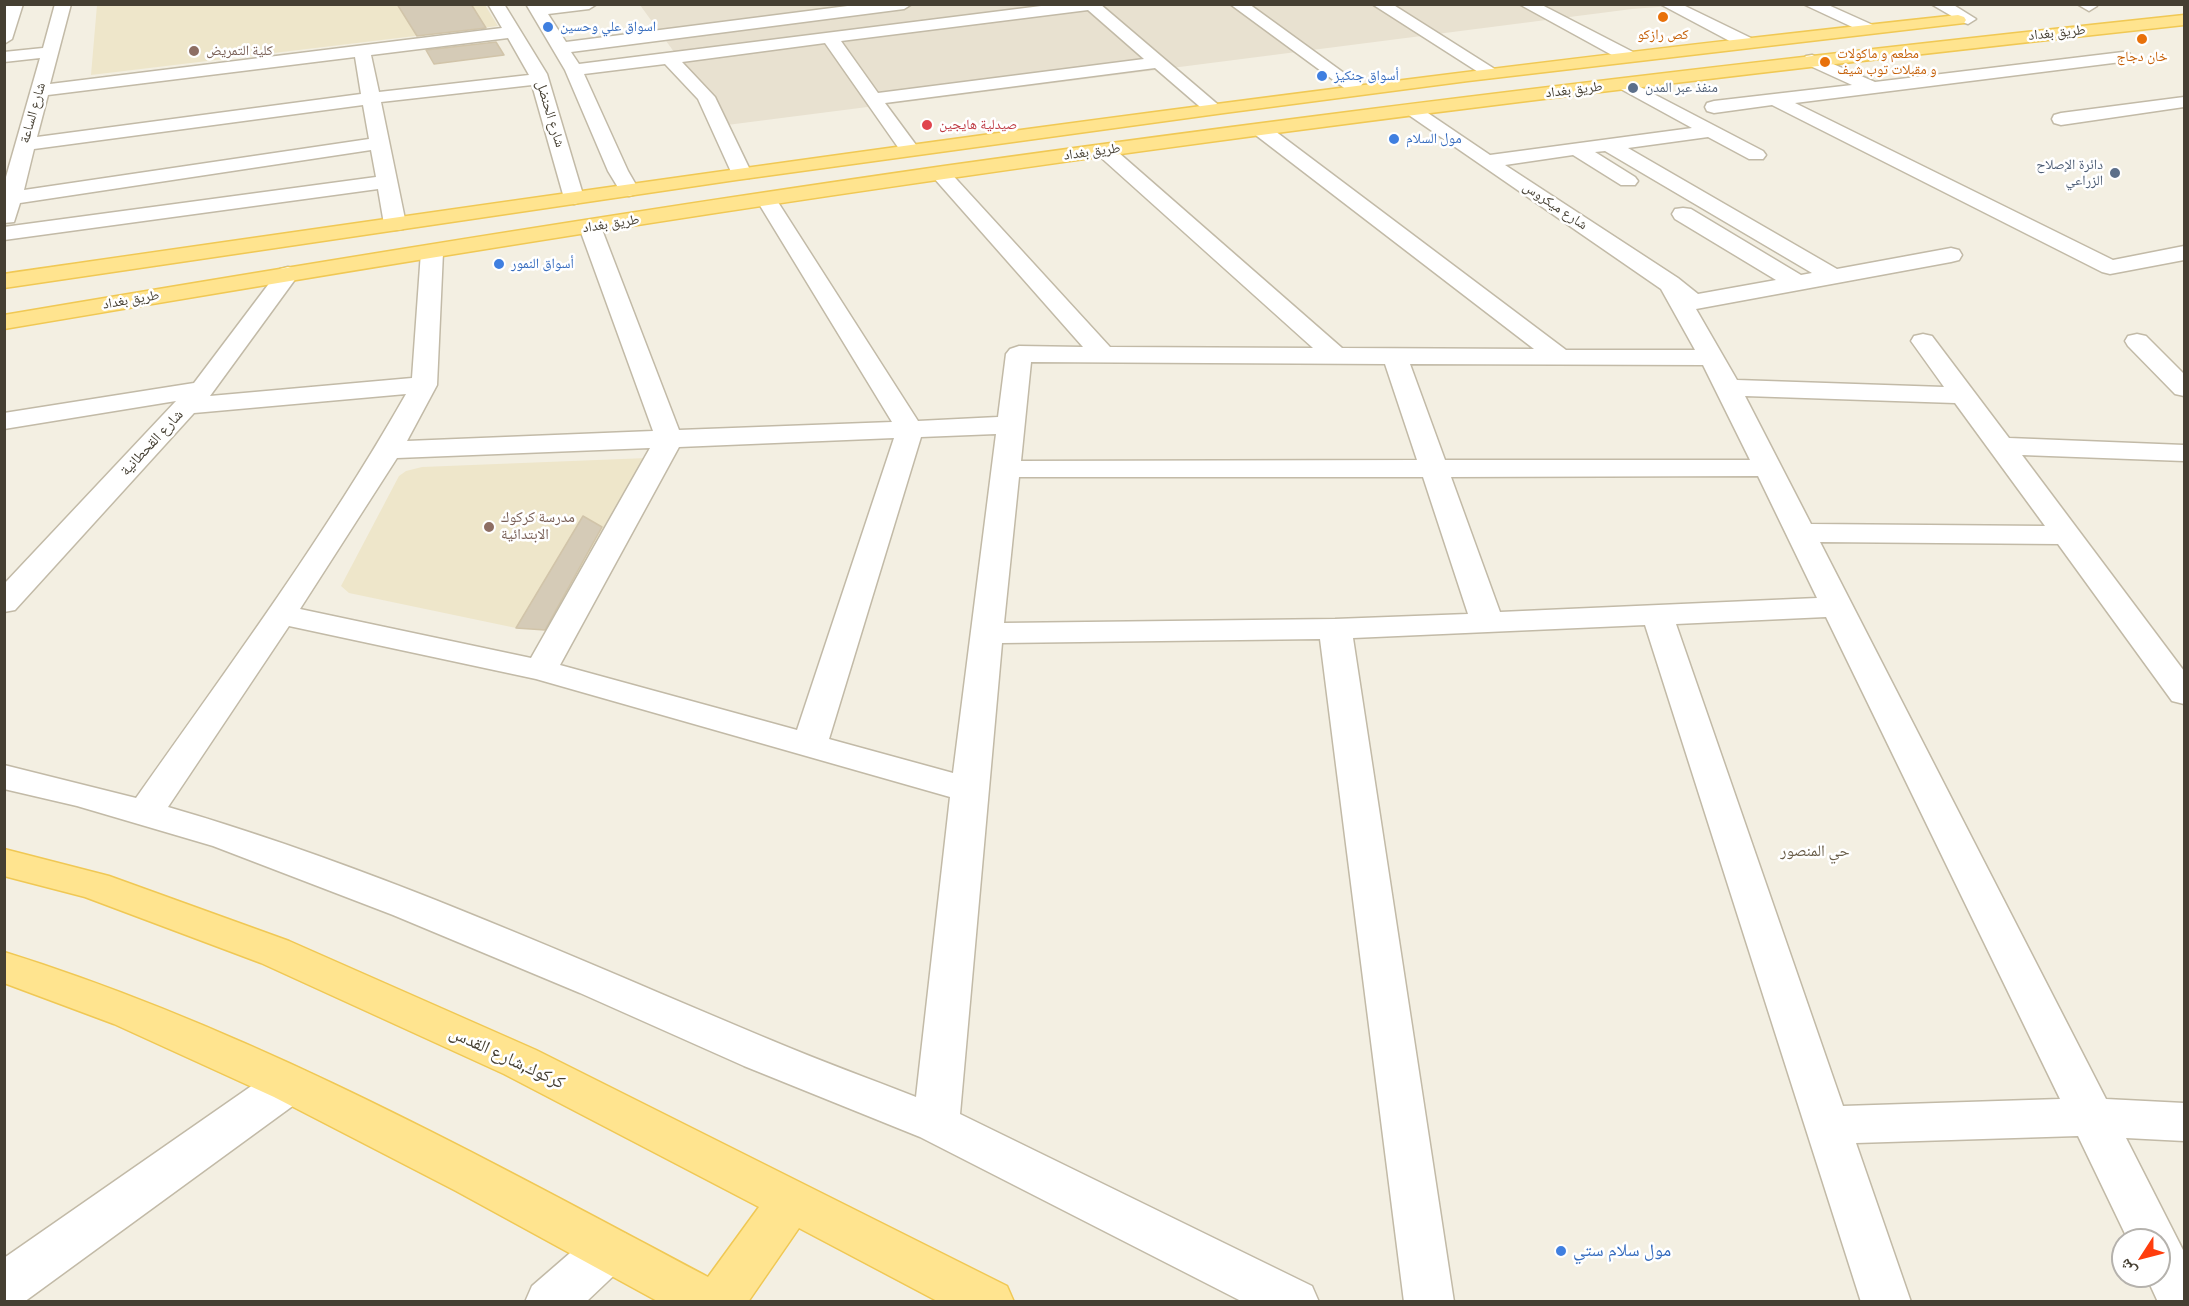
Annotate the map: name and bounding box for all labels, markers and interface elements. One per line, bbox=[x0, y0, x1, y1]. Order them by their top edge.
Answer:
marker: كص رازكو bbox=[1656, 10, 1670, 24]
place label: اسواق علي وحسين bbox=[560, 19, 656, 35]
marker: اسواق علي وحسين bbox=[541, 20, 555, 34]
street label: طريق بغداد bbox=[2028, 22, 2086, 44]
place label: كص رازكو bbox=[1638, 27, 1688, 43]
marker: خان دجاج bbox=[2135, 32, 2149, 46]
place label: كلية التمريض bbox=[206, 43, 273, 59]
marker: كلية التمريض bbox=[187, 44, 201, 58]
place label: مطعم و ماكولات و مقبلات توب شيف bbox=[1837, 46, 1937, 78]
place label: خان دجاج bbox=[2116, 49, 2168, 65]
marker: مطعم و ماكولات و مقبلات توب شيف bbox=[1818, 55, 1832, 69]
place label: أسواق جنكيز bbox=[1334, 68, 1399, 84]
marker: أسواق جنكيز bbox=[1315, 69, 1329, 83]
street label: طريق بغداد bbox=[1544, 78, 1604, 102]
street label: شارع الحنضل bbox=[532, 79, 568, 149]
place label: منفذ عبر المدن bbox=[1645, 80, 1718, 96]
street label: شارع الساعة bbox=[16, 81, 50, 145]
marker: منفذ عبر المدن bbox=[1626, 81, 1640, 95]
place label: صيدلية هايجين bbox=[939, 117, 1017, 133]
marker: صيدلية هايجين bbox=[920, 118, 934, 132]
place label: مول السلام bbox=[1406, 131, 1462, 147]
marker: مول السلام bbox=[1387, 132, 1401, 146]
street label: طريق بغداد bbox=[1062, 140, 1122, 164]
place label: دائرة الإصلاح الزراعي bbox=[2036, 157, 2103, 190]
marker: دائرة الإصلاح الزراعي bbox=[2108, 166, 2122, 180]
street label: شارع ميكروس bbox=[1520, 178, 1590, 234]
street label: طريق بغداد bbox=[581, 211, 641, 237]
place label: أسواق النمور bbox=[511, 256, 574, 272]
marker: أسواق النمور bbox=[492, 257, 506, 271]
street label: طريق بغداد bbox=[101, 287, 161, 313]
street label: شارع القحطانية bbox=[117, 406, 187, 480]
place label: مدرسة كركوك الابتدائية bbox=[501, 509, 575, 544]
marker: مدرسة كركوك الابتدائية bbox=[482, 520, 496, 534]
district label: حي المنصور bbox=[1780, 842, 1850, 862]
street label: كركوك,شارع القدس bbox=[446, 1022, 568, 1094]
north arrow bbox=[2111, 1228, 2171, 1288]
place label: مول سلام ستي bbox=[1573, 1240, 1671, 1262]
marker: مول سلام ستي bbox=[1554, 1244, 1568, 1258]
text: ش bbox=[2115, 1255, 2140, 1280]

